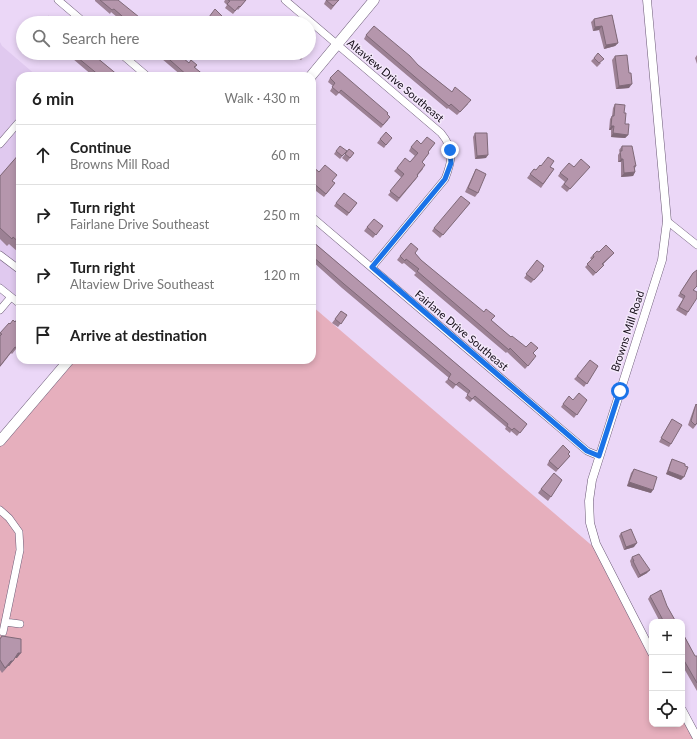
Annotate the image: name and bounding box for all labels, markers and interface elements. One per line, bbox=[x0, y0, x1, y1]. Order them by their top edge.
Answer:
search box bbox=[16, 16, 316, 60]
icon: search bbox=[30, 27, 52, 49]
text: Search here bbox=[62, 29, 139, 47]
street label: Altaview Drive Southeast bbox=[345, 36, 447, 124]
text: 6 min bbox=[32, 88, 74, 109]
text: Walk · 430 m bbox=[224, 90, 300, 106]
text: Continue bbox=[70, 138, 131, 156]
route end bbox=[441, 141, 459, 159]
icon: ahead bbox=[32, 144, 54, 166]
text: 60 m bbox=[271, 147, 300, 163]
text: Browns Mill Road bbox=[70, 156, 170, 172]
text: Turn right bbox=[70, 198, 135, 216]
icon: right bbox=[32, 204, 54, 226]
text: 250 m bbox=[263, 207, 300, 223]
text: Fairlane Drive Southeast bbox=[70, 216, 209, 232]
text: Turn right bbox=[70, 258, 135, 276]
icon: right bbox=[32, 264, 54, 286]
text: 120 m bbox=[263, 267, 300, 283]
text: Altaview Drive Southeast bbox=[70, 276, 214, 292]
street label: Fairlane Drive Southeast bbox=[413, 287, 511, 373]
street label: Browns Mill Road bbox=[608, 289, 646, 373]
icon: arrive bbox=[32, 324, 54, 346]
text: Arrive at destination bbox=[70, 326, 207, 344]
route start bbox=[611, 382, 629, 400]
map controls bbox=[649, 619, 685, 727]
button: + bbox=[649, 619, 685, 655]
button: − bbox=[649, 655, 685, 691]
button: locate bbox=[649, 691, 685, 727]

